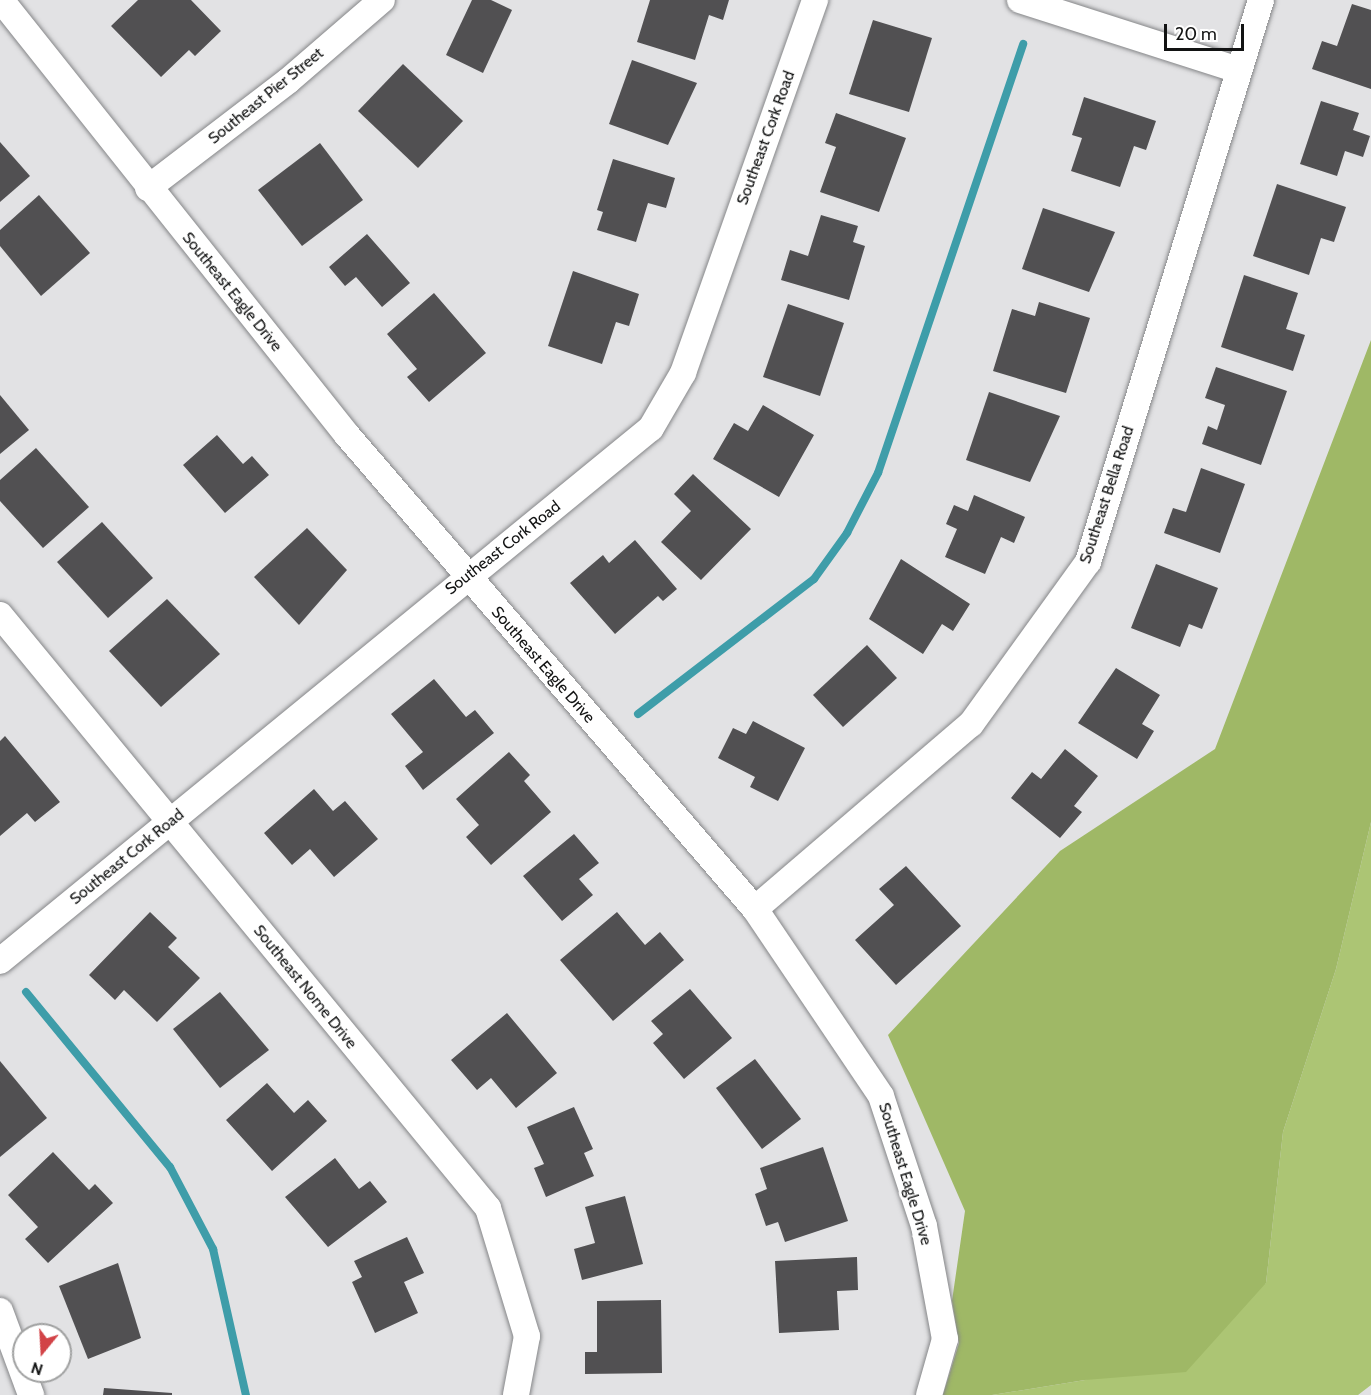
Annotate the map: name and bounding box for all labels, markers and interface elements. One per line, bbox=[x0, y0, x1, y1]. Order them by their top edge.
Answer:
scale bar bbox=[1167, 12, 1246, 50]
text: 20 m bbox=[1175, 23, 1217, 45]
street label: Southeast Pier Street bbox=[205, 44, 327, 148]
street label: Southeast Cork Road bbox=[733, 68, 799, 208]
street label: Southeast Eagle Drive bbox=[178, 228, 286, 356]
street label: Southeast Bella Road bbox=[1076, 424, 1138, 566]
street label: Southeast Cork Road bbox=[442, 497, 564, 599]
street label: Southeast Eagle Drive bbox=[487, 603, 599, 727]
street label: Southeast Cork Road bbox=[66, 805, 188, 909]
street label: Southeast Nome Drive bbox=[249, 921, 361, 1053]
street label: Southeast Eagle Drive bbox=[874, 1100, 936, 1248]
north arrow bbox=[12, 1323, 72, 1383]
text: N bbox=[29, 1358, 45, 1379]

